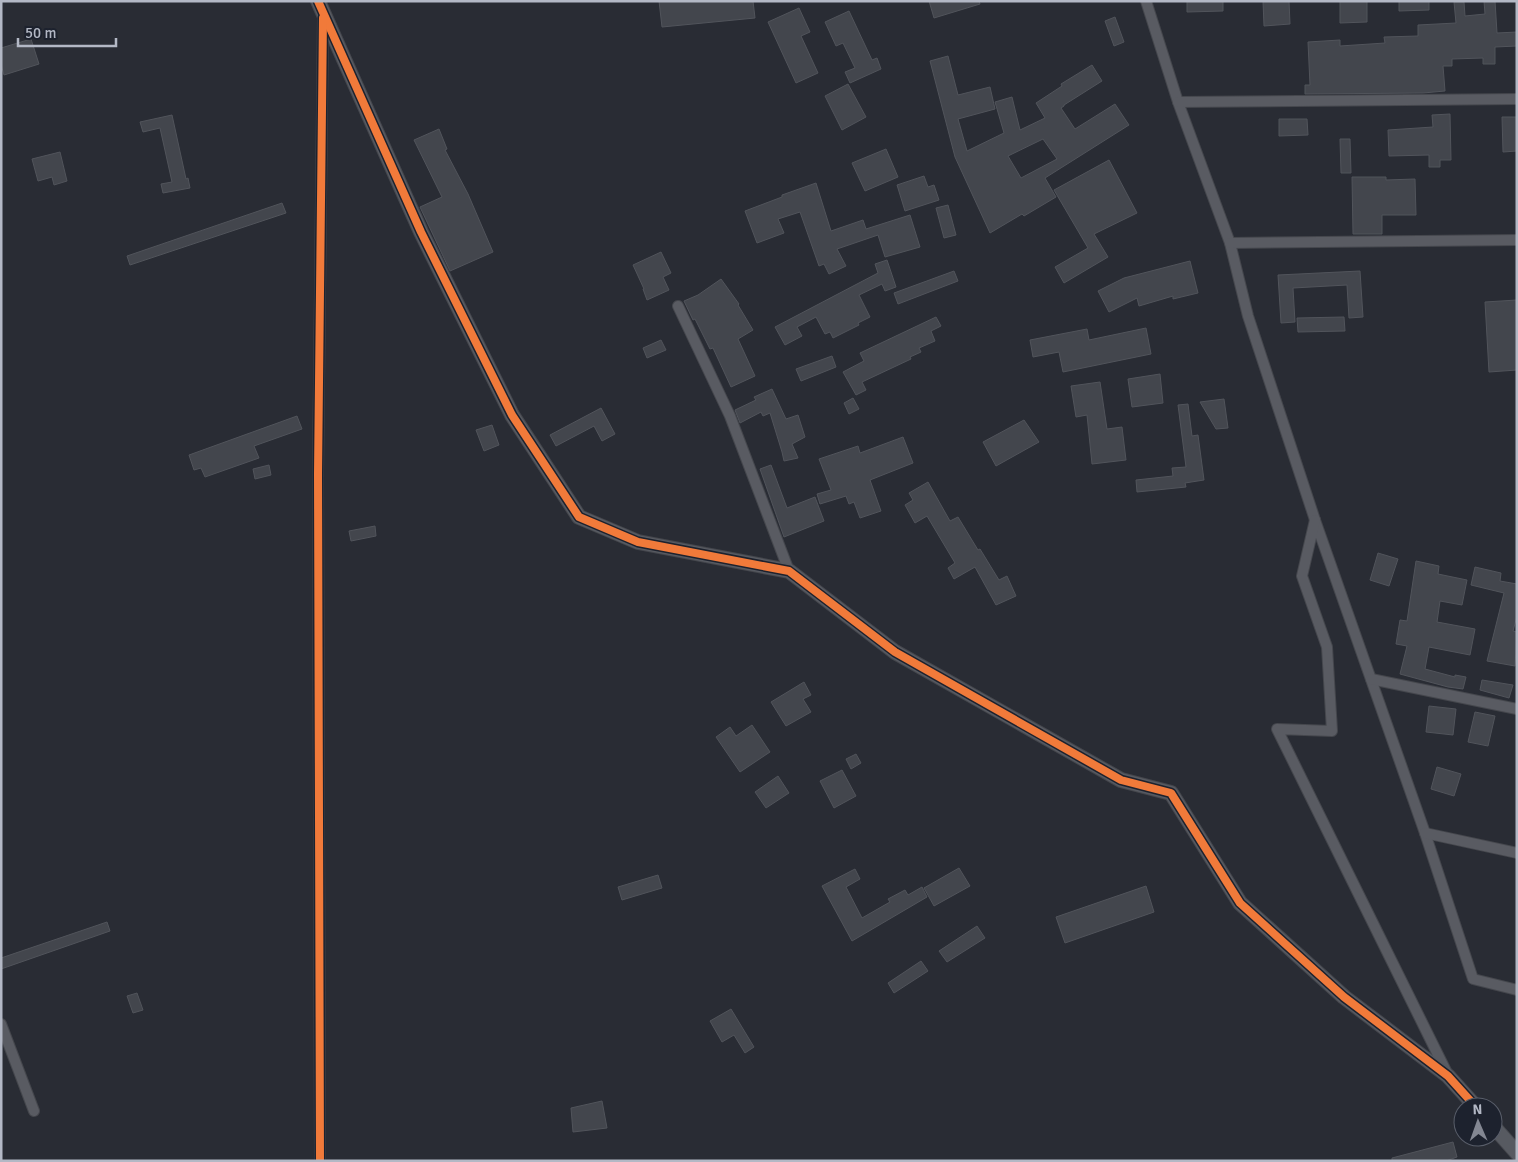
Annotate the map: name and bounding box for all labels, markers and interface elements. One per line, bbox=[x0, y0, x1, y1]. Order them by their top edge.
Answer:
scale bar bbox=[18, 15, 115, 47]
text: 50 m bbox=[25, 24, 56, 42]
north arrow bbox=[1453, 1097, 1503, 1147]
text: N bbox=[1472, 1101, 1483, 1118]

